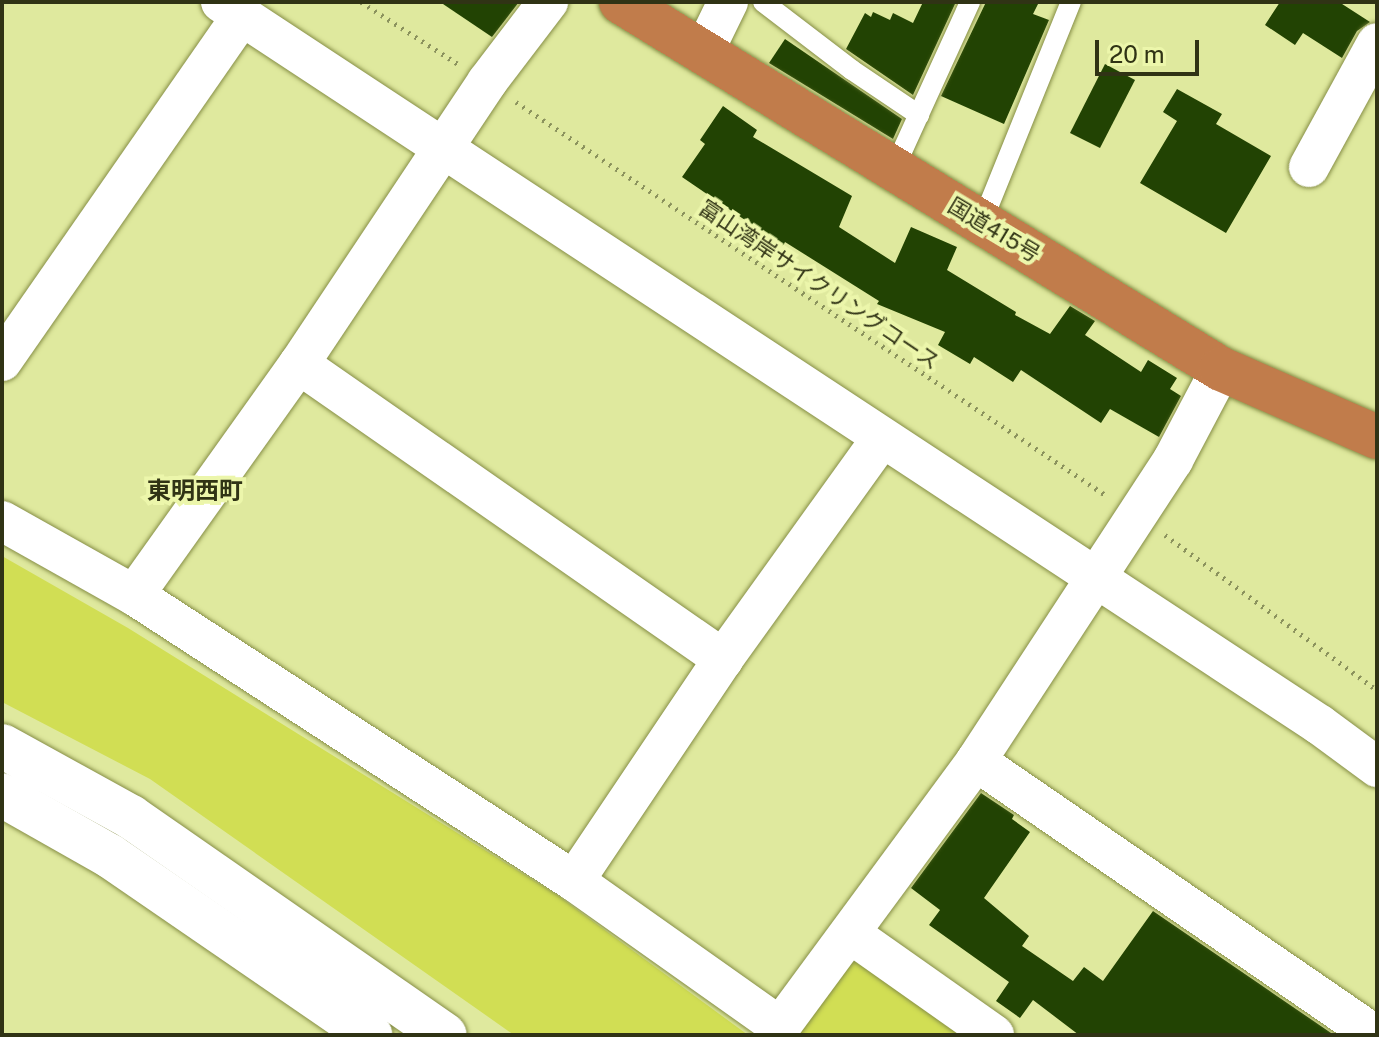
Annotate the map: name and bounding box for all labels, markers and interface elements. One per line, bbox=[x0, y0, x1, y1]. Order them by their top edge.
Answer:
scale bar bbox=[1099, 24, 1203, 74]
text: 20 m bbox=[1109, 40, 1165, 68]
street label: 国道415号 bbox=[943, 192, 1045, 268]
street label: 富山湾岸サイクリングコース bbox=[693, 194, 945, 376]
district label: 東明西町 bbox=[147, 477, 243, 505]

